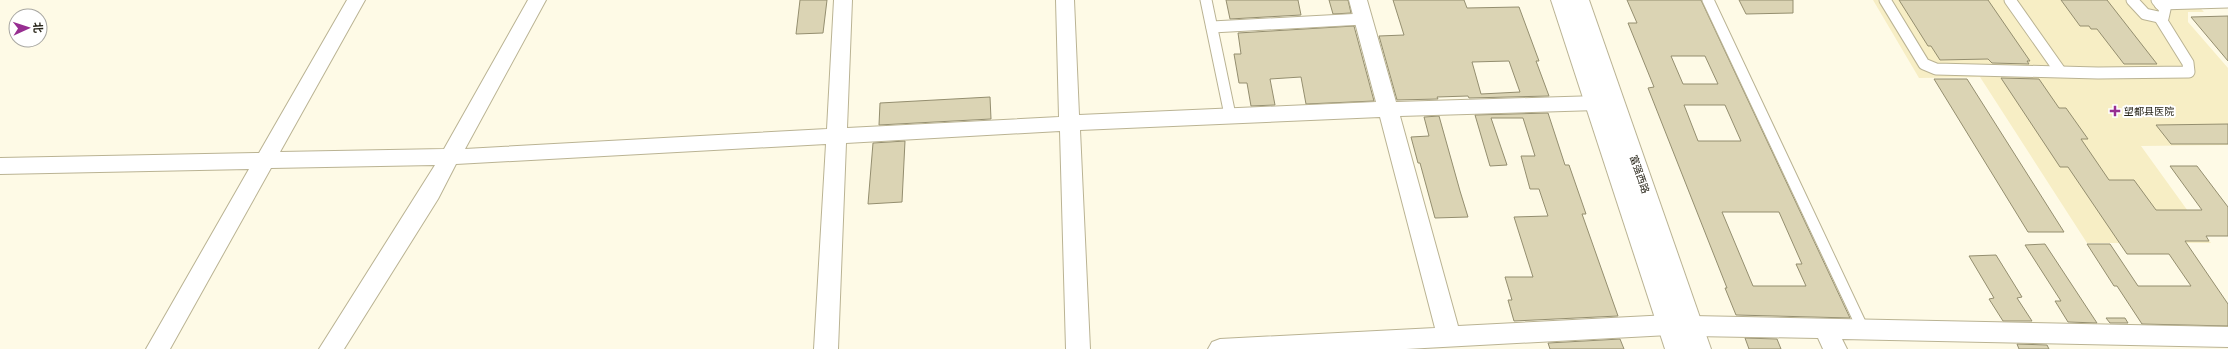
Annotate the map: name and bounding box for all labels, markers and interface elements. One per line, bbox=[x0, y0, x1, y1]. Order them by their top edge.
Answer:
north arrow bbox=[8, 8, 48, 48]
text: 北 bbox=[31, 22, 46, 33]
place label: 望都县医院 bbox=[2124, 104, 2174, 118]
marker: 望都县医院 bbox=[2109, 105, 2121, 117]
street label: 富强西路 bbox=[1627, 153, 1653, 195]

